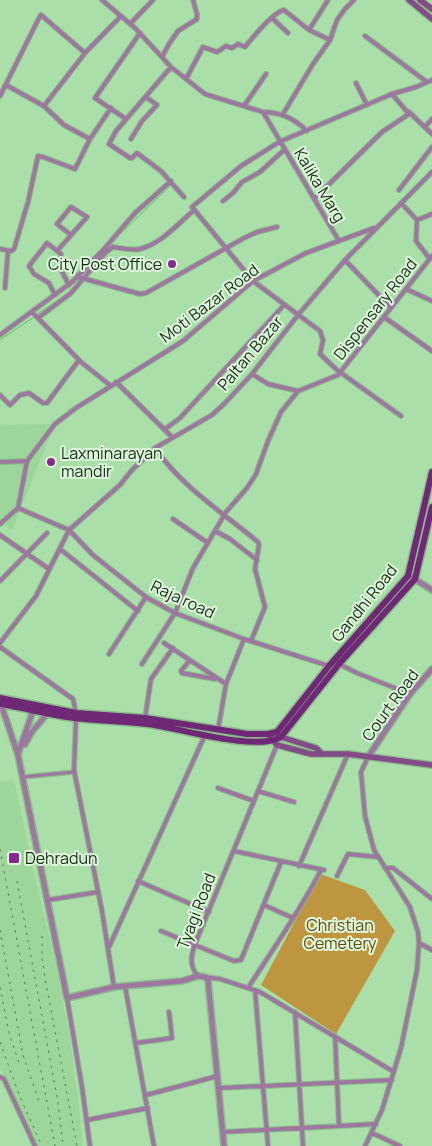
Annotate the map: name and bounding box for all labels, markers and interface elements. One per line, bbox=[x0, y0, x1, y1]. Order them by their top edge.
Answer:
street label: Kalika Marg bbox=[289, 144, 351, 226]
place label: City Post Office bbox=[48, 253, 162, 275]
street label: Dispensary Road bbox=[328, 254, 422, 364]
street label: Moti Bazar Road bbox=[155, 258, 263, 348]
marker: City Post Office bbox=[166, 258, 178, 270]
street label: Paltan Bazar bbox=[212, 311, 288, 395]
place label: Laxminarayan mandir bbox=[61, 442, 163, 482]
marker: Laxminarayan mandir bbox=[45, 456, 57, 468]
street label: Gandhi Road bbox=[326, 560, 402, 646]
street label: Raja road bbox=[147, 575, 219, 623]
street label: Court Road bbox=[356, 665, 424, 745]
place label: Dehradun bbox=[25, 847, 97, 869]
marker: Dehradun bbox=[7, 851, 21, 865]
street label: Tyagi Road bbox=[171, 870, 221, 952]
park label: Christian Cemetery bbox=[304, 914, 377, 954]

